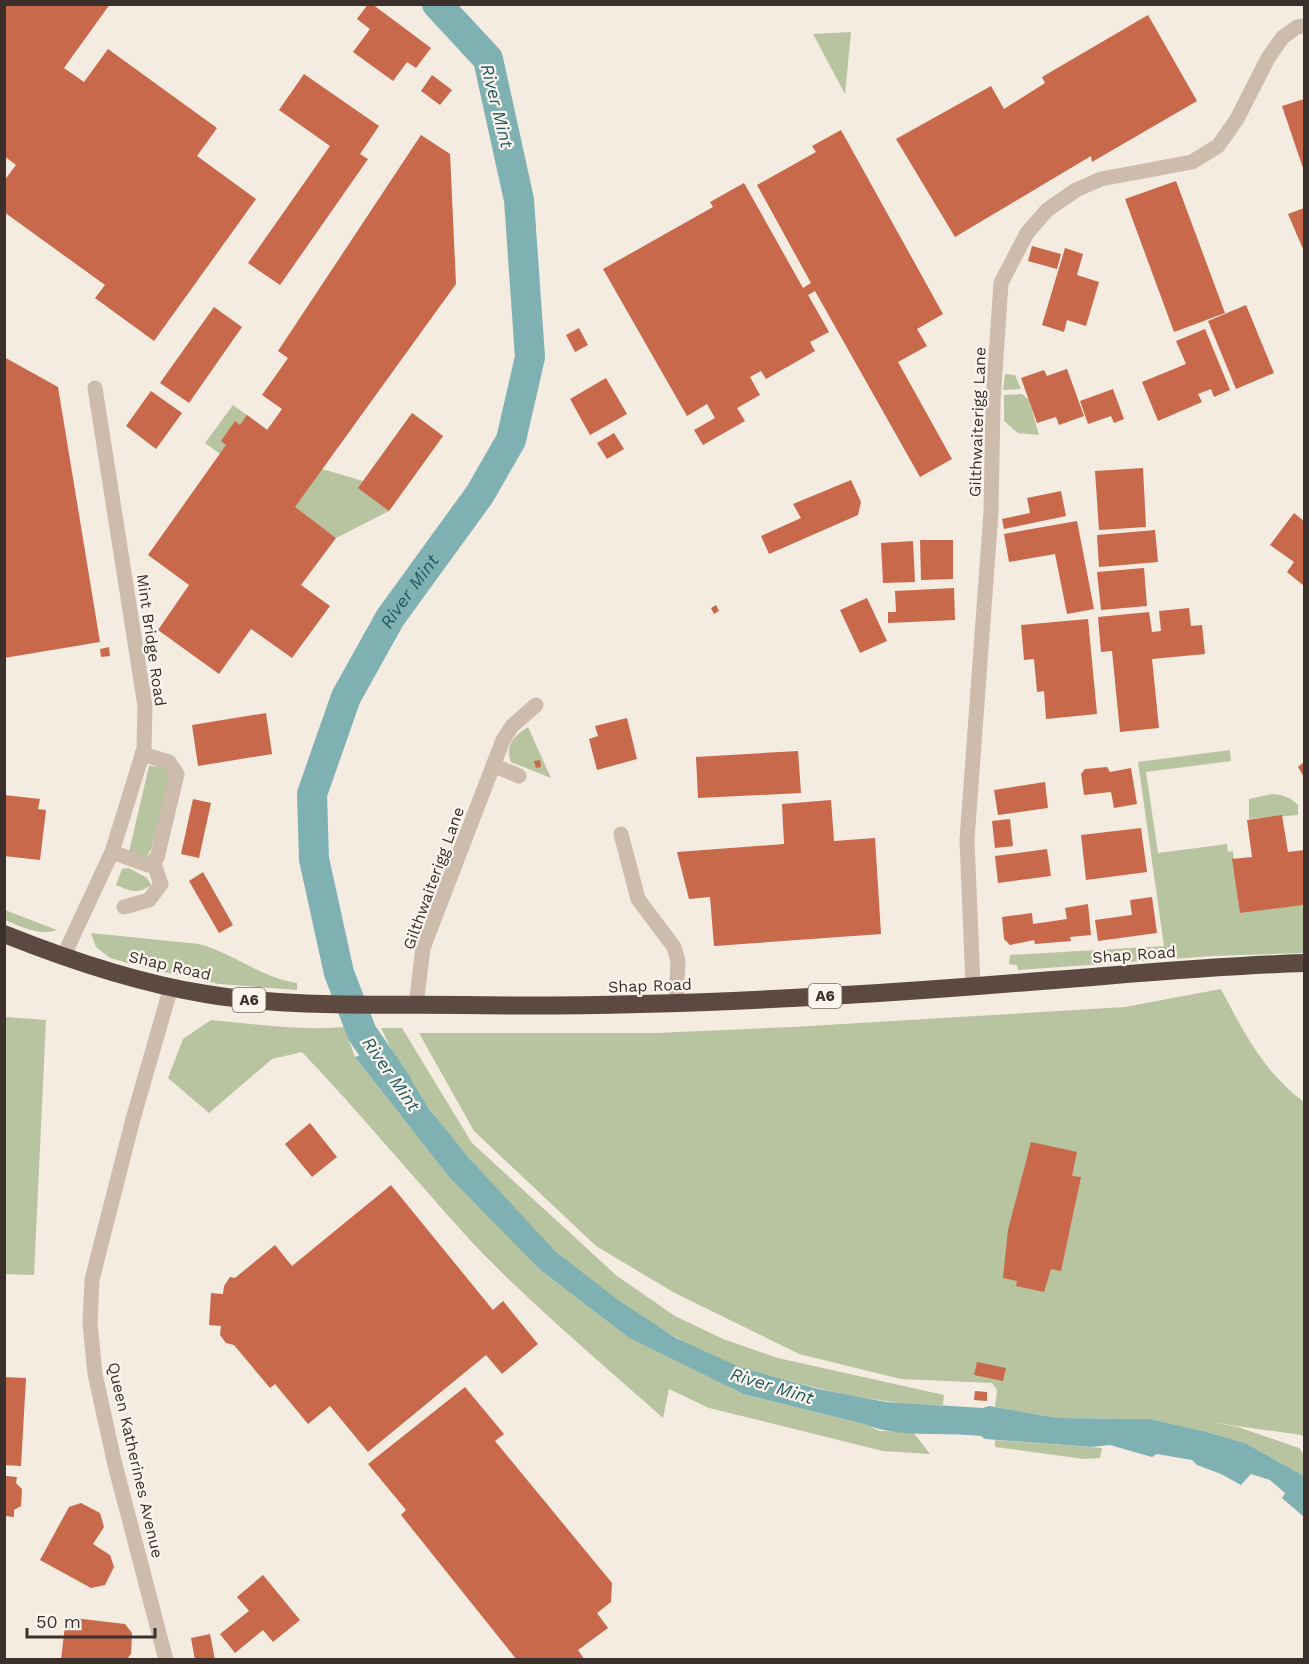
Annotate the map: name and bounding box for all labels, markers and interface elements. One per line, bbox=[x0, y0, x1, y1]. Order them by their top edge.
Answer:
water label: River Mint bbox=[477, 62, 518, 151]
street label: Gilthwaiterigg Lane bbox=[965, 347, 990, 497]
water label: River Mint bbox=[376, 550, 443, 632]
street label: Mint Bridge Road bbox=[133, 573, 170, 707]
street label: Gilthwaiterigg Lane bbox=[399, 804, 468, 952]
street label: Shap Road bbox=[1092, 942, 1176, 967]
street label: Shap Road bbox=[127, 947, 213, 984]
street label: Shap Road bbox=[608, 975, 692, 996]
road number: A6 bbox=[808, 984, 842, 1008]
road number: A6 bbox=[232, 988, 266, 1012]
water label: River Mint bbox=[358, 1033, 425, 1115]
street label: Queen Katherines Avenue bbox=[104, 1360, 167, 1560]
water label: River Mint bbox=[728, 1363, 817, 1408]
scale bar bbox=[27, 1601, 154, 1639]
text: 50 m bbox=[36, 1611, 81, 1632]

